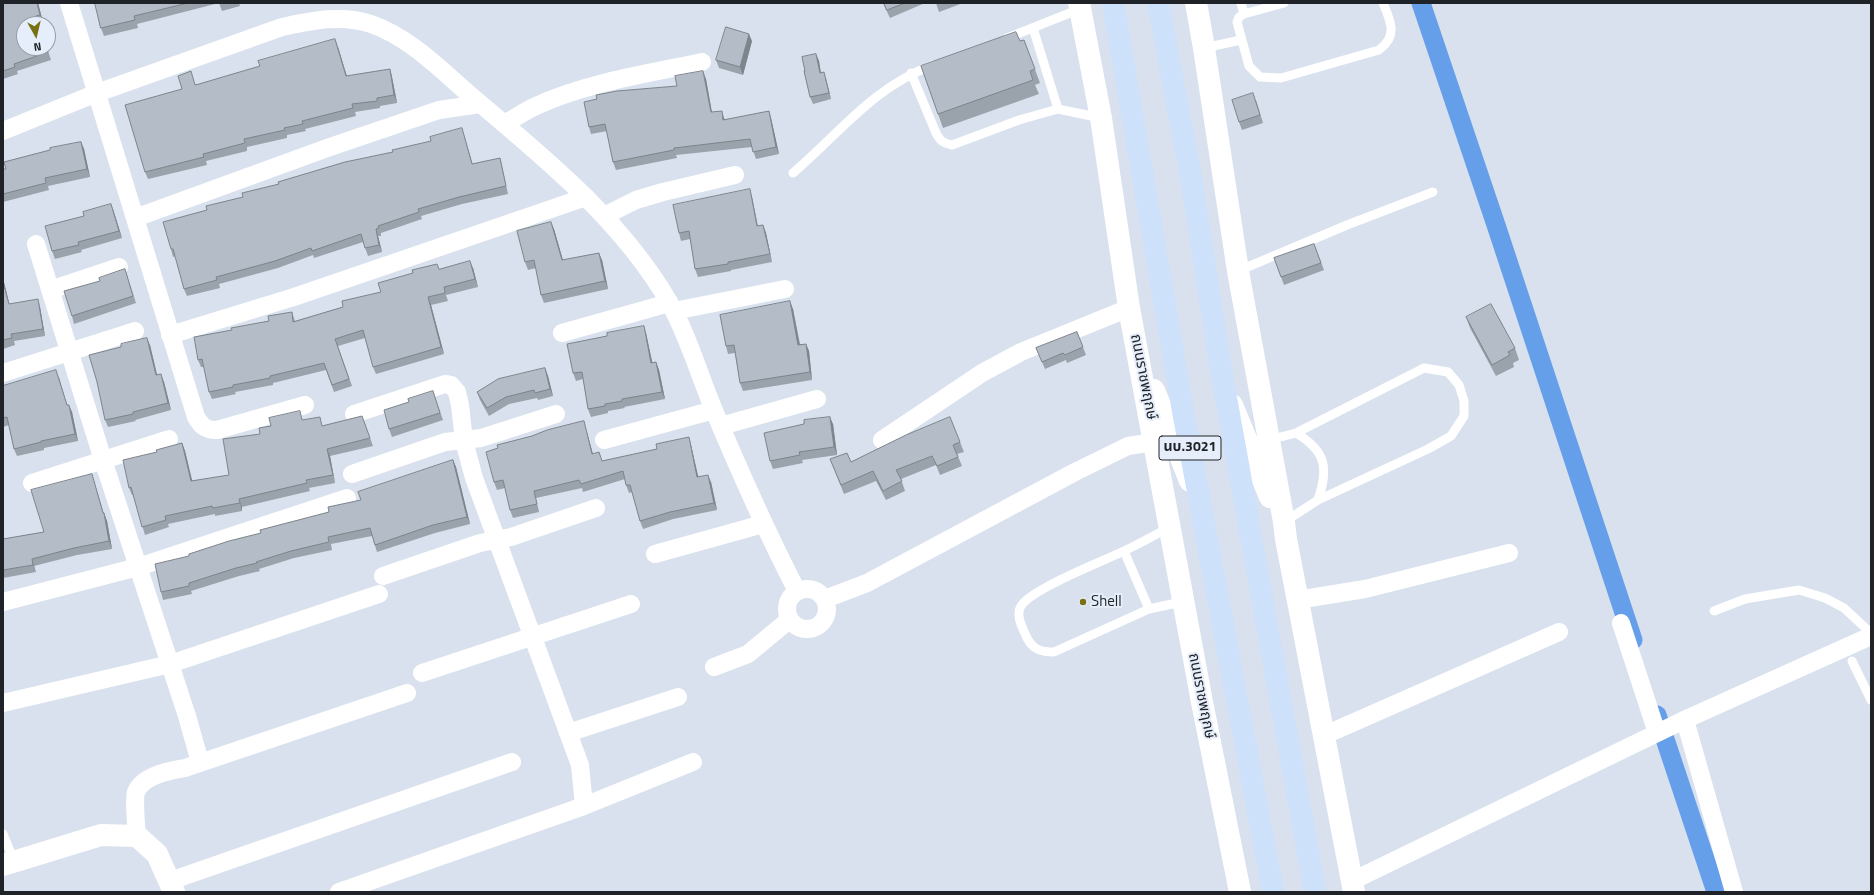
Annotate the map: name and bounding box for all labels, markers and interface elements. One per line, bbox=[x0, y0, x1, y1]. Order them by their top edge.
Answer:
north arrow bbox=[16, 16, 56, 56]
text: N bbox=[33, 38, 42, 55]
street label: ถนนราชพฤกษ์ bbox=[1126, 333, 1160, 421]
road number: นบ.3021 bbox=[1159, 436, 1221, 460]
place label: Shell bbox=[1091, 593, 1122, 611]
marker: Shell bbox=[1078, 597, 1088, 607]
street label: ถนนราชพฤกษ์ bbox=[1184, 652, 1218, 740]

